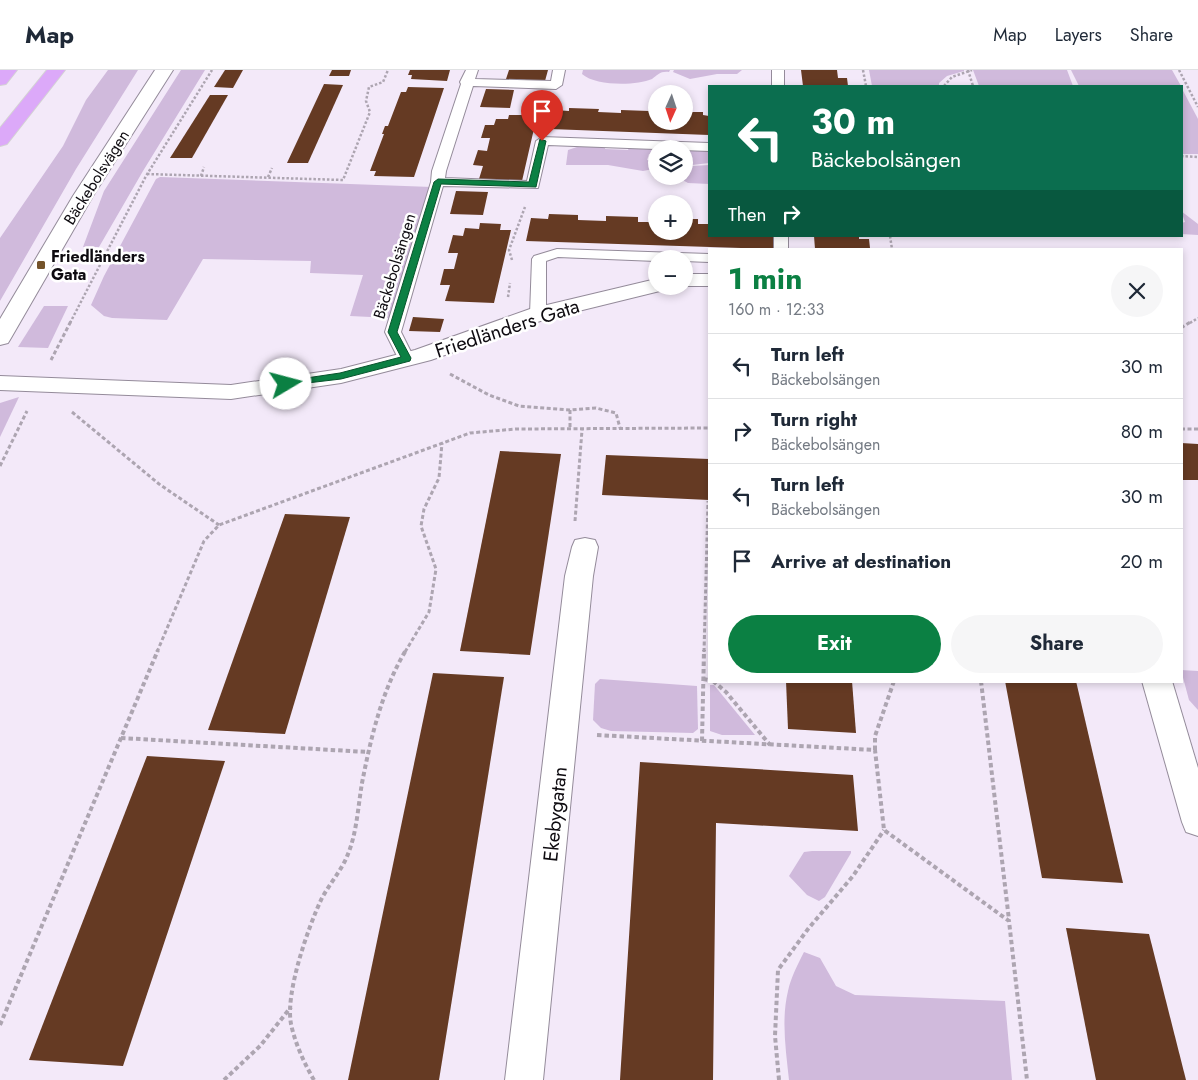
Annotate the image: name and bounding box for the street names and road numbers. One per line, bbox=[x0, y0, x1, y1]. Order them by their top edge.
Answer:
street label: Bäckebolsvägen bbox=[58, 125, 135, 229]
street label: Bäckebolsängen bbox=[368, 211, 421, 322]
street label: Friedländers Gata bbox=[431, 291, 583, 365]
street label: Ekebygatan bbox=[536, 765, 575, 863]

